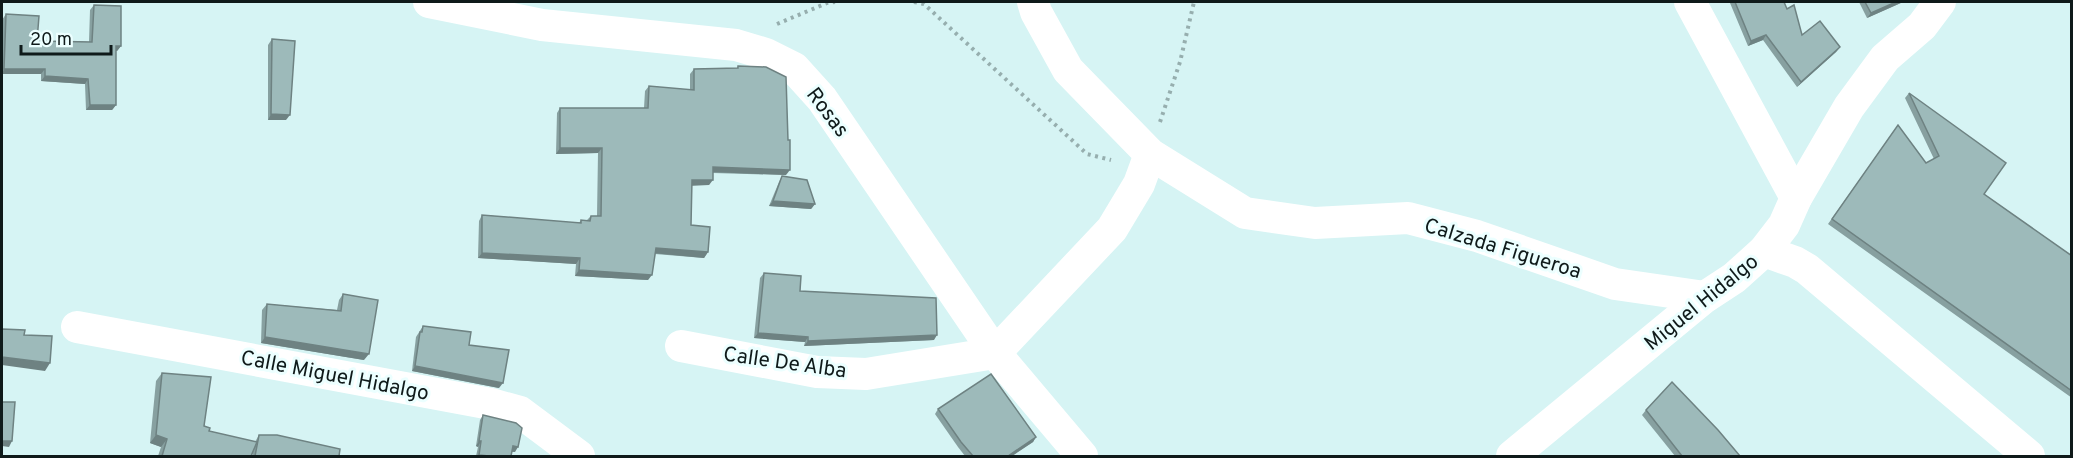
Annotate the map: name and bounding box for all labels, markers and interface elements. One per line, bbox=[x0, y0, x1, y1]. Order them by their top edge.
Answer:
scale bar bbox=[21, 18, 111, 56]
text: 20 m bbox=[30, 29, 72, 52]
street label: Rosas bbox=[799, 83, 854, 143]
street label: Calzada Figueroa bbox=[1421, 213, 1584, 286]
street label: Miguel Hidalgo bbox=[1639, 249, 1765, 357]
street label: Calle De Alba bbox=[721, 341, 848, 386]
street label: Calle Miguel Hidalgo bbox=[238, 345, 431, 408]

